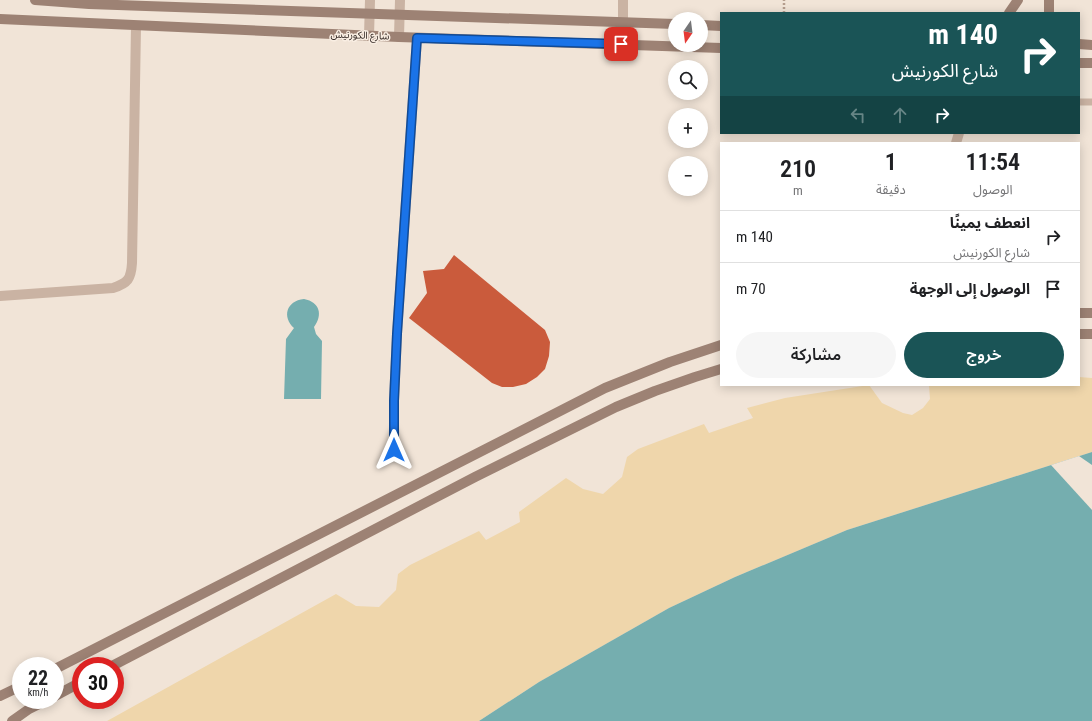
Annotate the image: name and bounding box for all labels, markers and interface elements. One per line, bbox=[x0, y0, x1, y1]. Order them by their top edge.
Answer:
north arrow bbox=[668, 12, 708, 52]
map controls bbox=[668, 12, 708, 196]
text: 140 m bbox=[928, 18, 998, 51]
pin bbox=[604, 27, 638, 61]
street label: شارع الكورنيش bbox=[330, 28, 390, 44]
icon: right bbox=[1012, 28, 1064, 80]
icon: arrive bbox=[610, 33, 632, 55]
button: search bbox=[668, 60, 708, 100]
text: شارع الكورنيش bbox=[892, 60, 998, 81]
icon: left bbox=[847, 104, 869, 126]
icon: ahead bbox=[889, 104, 911, 126]
icon: right bbox=[931, 104, 953, 126]
button: + bbox=[668, 108, 708, 148]
text: 1 bbox=[885, 148, 897, 176]
text: 11:54 bbox=[966, 148, 1020, 176]
text: 210 bbox=[780, 155, 816, 183]
button: − bbox=[668, 156, 708, 196]
text: دقيقة bbox=[876, 182, 906, 197]
text: الوصول bbox=[973, 182, 1013, 197]
text: m bbox=[793, 183, 803, 198]
text: انعطف يمينًا bbox=[950, 214, 1030, 232]
icon: right bbox=[1042, 226, 1064, 248]
text: 140 m bbox=[736, 228, 773, 246]
text: شارع الكورنيش bbox=[953, 245, 1030, 260]
icon: arrive bbox=[1042, 278, 1064, 300]
text: 70 m bbox=[736, 280, 766, 298]
text: الوصول إلى الوجهة bbox=[910, 280, 1030, 298]
button: مشاركة bbox=[736, 332, 896, 378]
button: خروج bbox=[904, 332, 1064, 378]
position arrow bbox=[373, 429, 415, 471]
speed limit sign: 30 bbox=[72, 657, 124, 709]
text: 22 bbox=[28, 666, 48, 690]
text: km/h bbox=[28, 687, 48, 698]

